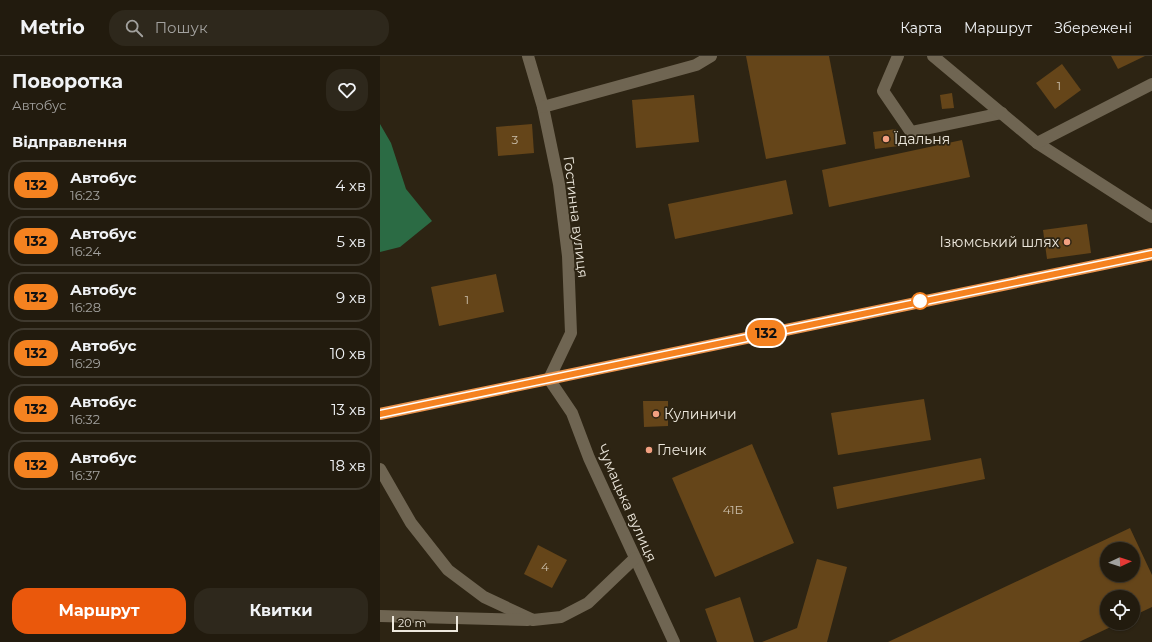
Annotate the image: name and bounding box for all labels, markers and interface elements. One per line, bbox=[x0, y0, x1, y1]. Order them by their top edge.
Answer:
search box bbox=[109, 10, 389, 46]
text: Metrio bbox=[20, 16, 85, 39]
icon: search bbox=[123, 17, 145, 39]
text: Пошук bbox=[155, 18, 208, 37]
text: Карта bbox=[900, 19, 942, 37]
text: Маршрут bbox=[964, 19, 1032, 37]
text: Збережені bbox=[1054, 19, 1132, 37]
button: heart bbox=[326, 69, 368, 111]
text: Поворотка bbox=[12, 70, 123, 93]
house number: 1 bbox=[1057, 78, 1061, 93]
text: Автобус bbox=[12, 97, 66, 113]
place label: Їдальня bbox=[894, 130, 950, 148]
text: Відправлення bbox=[12, 132, 127, 151]
house number: 3 bbox=[512, 132, 519, 147]
marker: Їдальня bbox=[881, 134, 891, 144]
street label: Гостинна вулиця bbox=[560, 155, 592, 279]
text: Автобус bbox=[70, 168, 137, 187]
text: 132 bbox=[25, 176, 47, 194]
text: 4 хв bbox=[335, 176, 366, 195]
text: 16:23 bbox=[70, 187, 100, 203]
text: Автобус bbox=[70, 224, 137, 243]
text: 132 bbox=[25, 232, 47, 250]
text: 5 хв bbox=[337, 232, 366, 251]
place label: Ізюмський шлях bbox=[940, 233, 1060, 251]
marker: Ізюмський шлях bbox=[1062, 237, 1072, 247]
text: 16:24 bbox=[70, 243, 101, 259]
text: Автобус bbox=[70, 280, 137, 299]
text: 132 bbox=[25, 288, 47, 306]
text: 9 хв bbox=[336, 288, 366, 307]
house number: 1 bbox=[465, 292, 469, 307]
unlabelled marker bbox=[911, 292, 929, 310]
text: 16:28 bbox=[70, 299, 101, 315]
line badge: 132 bbox=[743, 320, 789, 346]
text: 132 bbox=[755, 324, 777, 342]
text: Автобус bbox=[70, 336, 137, 355]
text: 132 bbox=[25, 344, 47, 362]
text: 10 хв bbox=[330, 344, 366, 363]
text: 16:29 bbox=[70, 355, 101, 371]
text: Автобус bbox=[70, 392, 137, 411]
text: 132 bbox=[25, 400, 47, 418]
text: 13 хв bbox=[331, 400, 366, 419]
place label: Кулиничи bbox=[664, 405, 737, 423]
marker: Кулиничи bbox=[651, 409, 661, 419]
text: 16:32 bbox=[70, 411, 100, 427]
street label: Чумацька вулиця bbox=[593, 441, 661, 565]
place label: Глечик bbox=[657, 441, 706, 459]
marker: Глечик bbox=[644, 445, 654, 455]
text: Автобус bbox=[70, 448, 137, 467]
text: 132 bbox=[25, 456, 47, 474]
text: 18 хв bbox=[330, 456, 366, 475]
text: 16:37 bbox=[70, 467, 100, 483]
house number: 41Б bbox=[723, 502, 744, 517]
north arrow bbox=[1100, 542, 1140, 582]
map controls bbox=[1100, 542, 1140, 630]
house number: 4 bbox=[541, 559, 549, 574]
button: Маршрут bbox=[12, 588, 186, 634]
button: Квитки bbox=[194, 588, 368, 634]
button: locate bbox=[1100, 590, 1140, 630]
scale bar bbox=[392, 614, 458, 633]
text: 20 m bbox=[398, 616, 426, 630]

